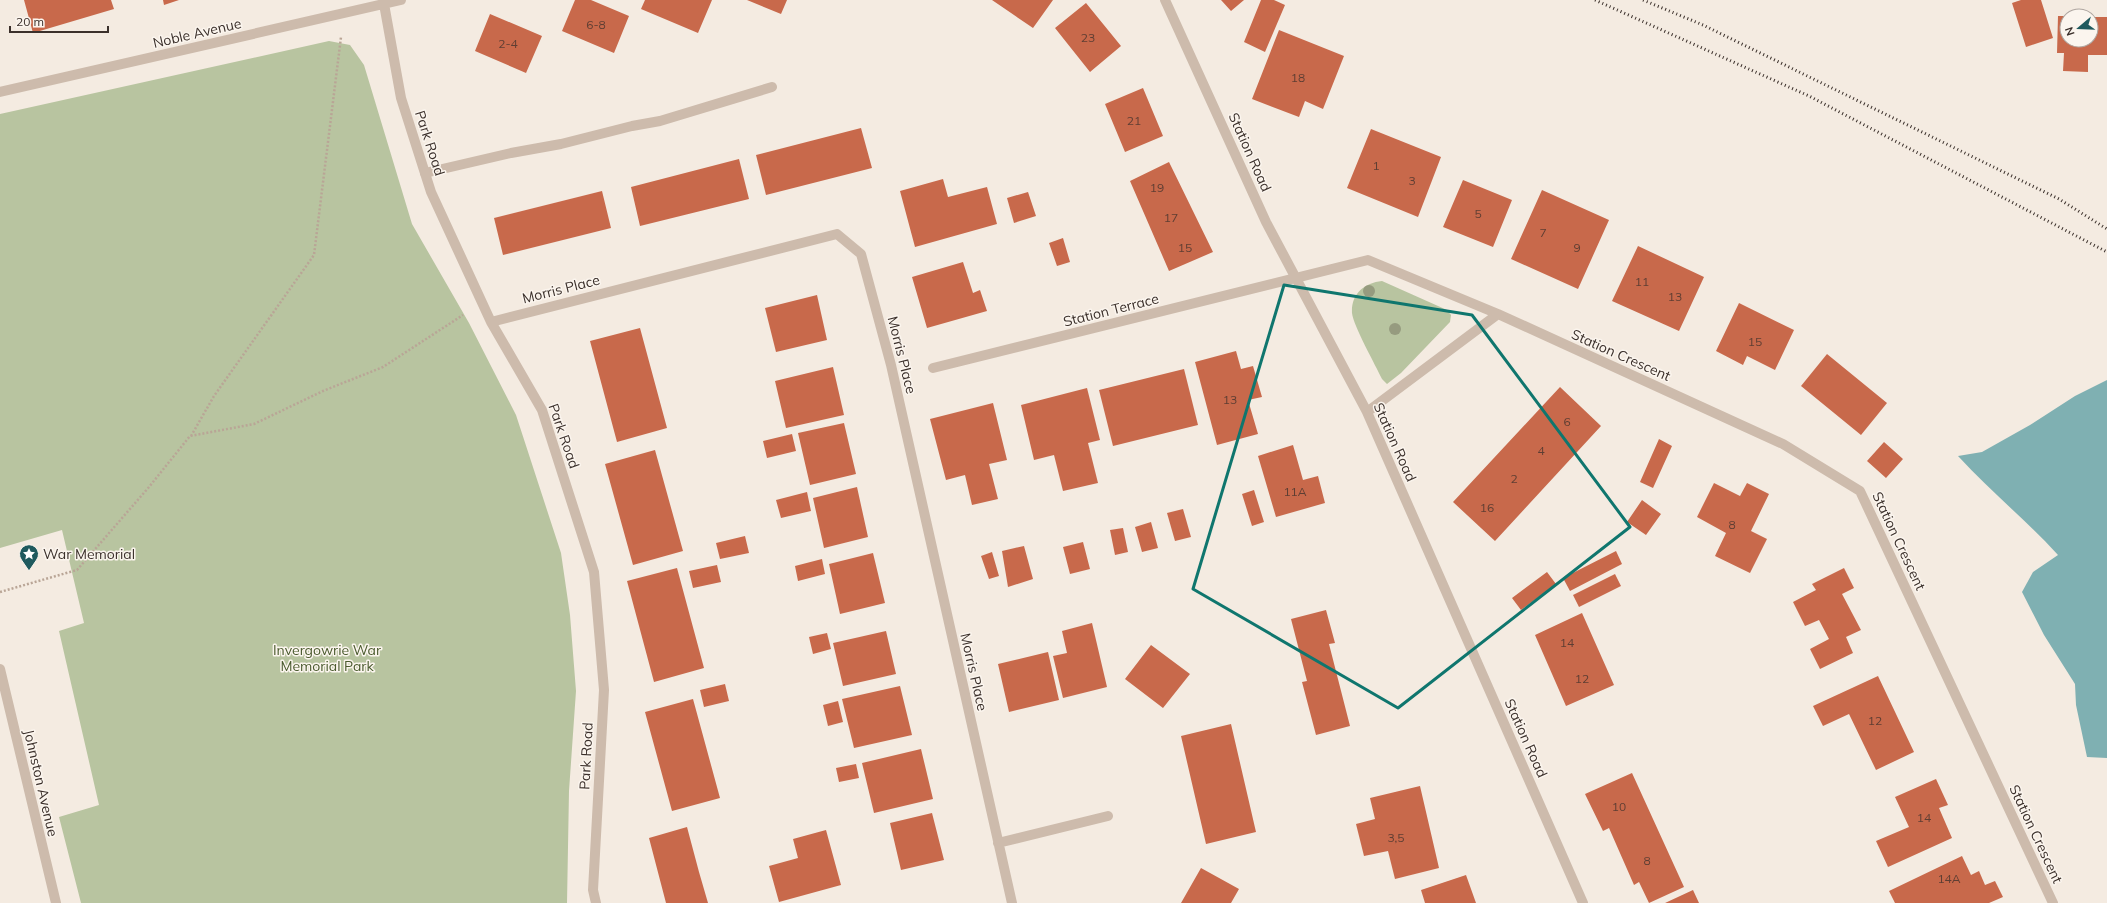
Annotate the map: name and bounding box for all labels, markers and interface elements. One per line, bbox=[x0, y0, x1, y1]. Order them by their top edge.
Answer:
scale bar bbox=[10, 8, 108, 34]
north arrow bbox=[2059, 8, 2099, 48]
text: 20 m bbox=[16, 14, 44, 29]
street label: Noble Avenue bbox=[151, 14, 243, 52]
house number: 6-8 bbox=[586, 17, 606, 32]
text: N bbox=[2062, 25, 2078, 37]
house number: 23 bbox=[1081, 30, 1095, 45]
house number: 2-4 bbox=[498, 36, 518, 51]
house number: 18 bbox=[1291, 70, 1305, 85]
street label: Park Road bbox=[411, 108, 449, 178]
street label: Station Road bbox=[1225, 110, 1275, 194]
house number: 21 bbox=[1127, 113, 1141, 128]
house number: 1 bbox=[1372, 158, 1380, 173]
house number: 3 bbox=[1408, 173, 1416, 188]
house number: 19 bbox=[1150, 180, 1164, 195]
house number: 5 bbox=[1474, 206, 1482, 221]
house number: 17 bbox=[1164, 210, 1178, 225]
house number: 7 bbox=[1539, 225, 1547, 240]
house number: 15 bbox=[1178, 240, 1192, 255]
house number: 9 bbox=[1573, 240, 1581, 255]
street label: Morris Place bbox=[520, 271, 602, 307]
house number: 11 bbox=[1635, 274, 1649, 289]
street label: Station Terrace bbox=[1061, 289, 1161, 331]
house number: 13 bbox=[1668, 289, 1682, 304]
street label: Morris Place bbox=[884, 314, 920, 396]
street label: Station Crescent bbox=[1569, 325, 1673, 385]
house number: 15 bbox=[1748, 334, 1762, 349]
house number: 13 bbox=[1223, 392, 1237, 407]
street label: Station Road bbox=[1370, 400, 1420, 484]
street label: Park Road bbox=[545, 401, 583, 471]
house number: 6 bbox=[1563, 414, 1571, 429]
house number: 4 bbox=[1537, 443, 1545, 458]
house number: 2 bbox=[1510, 471, 1518, 486]
house number: 11A bbox=[1283, 484, 1307, 499]
street label: Station Crescent bbox=[1868, 489, 1930, 593]
house number: 16 bbox=[1480, 500, 1494, 515]
house number: 8 bbox=[1728, 517, 1736, 532]
place icon: War Memorial bbox=[18, 543, 40, 571]
place label: War Memorial bbox=[43, 545, 135, 563]
street label: Morris Place bbox=[956, 631, 992, 713]
house number: 14 bbox=[1560, 635, 1574, 650]
park label: Invergowrie War Memorial Park bbox=[273, 641, 382, 675]
house number: 12 bbox=[1575, 671, 1589, 686]
street label: Station Road bbox=[1501, 696, 1551, 780]
house number: 12 bbox=[1868, 713, 1882, 728]
street label: Park Road bbox=[575, 722, 597, 790]
street label: Johnston Avenue bbox=[20, 728, 62, 838]
street label: Station Crescent bbox=[2005, 782, 2067, 886]
house number: 10 bbox=[1612, 799, 1626, 814]
house number: 14 bbox=[1917, 810, 1931, 825]
house number: 3,5 bbox=[1387, 830, 1405, 845]
house number: 8 bbox=[1643, 853, 1651, 868]
house number: 14A bbox=[1937, 871, 1961, 886]

